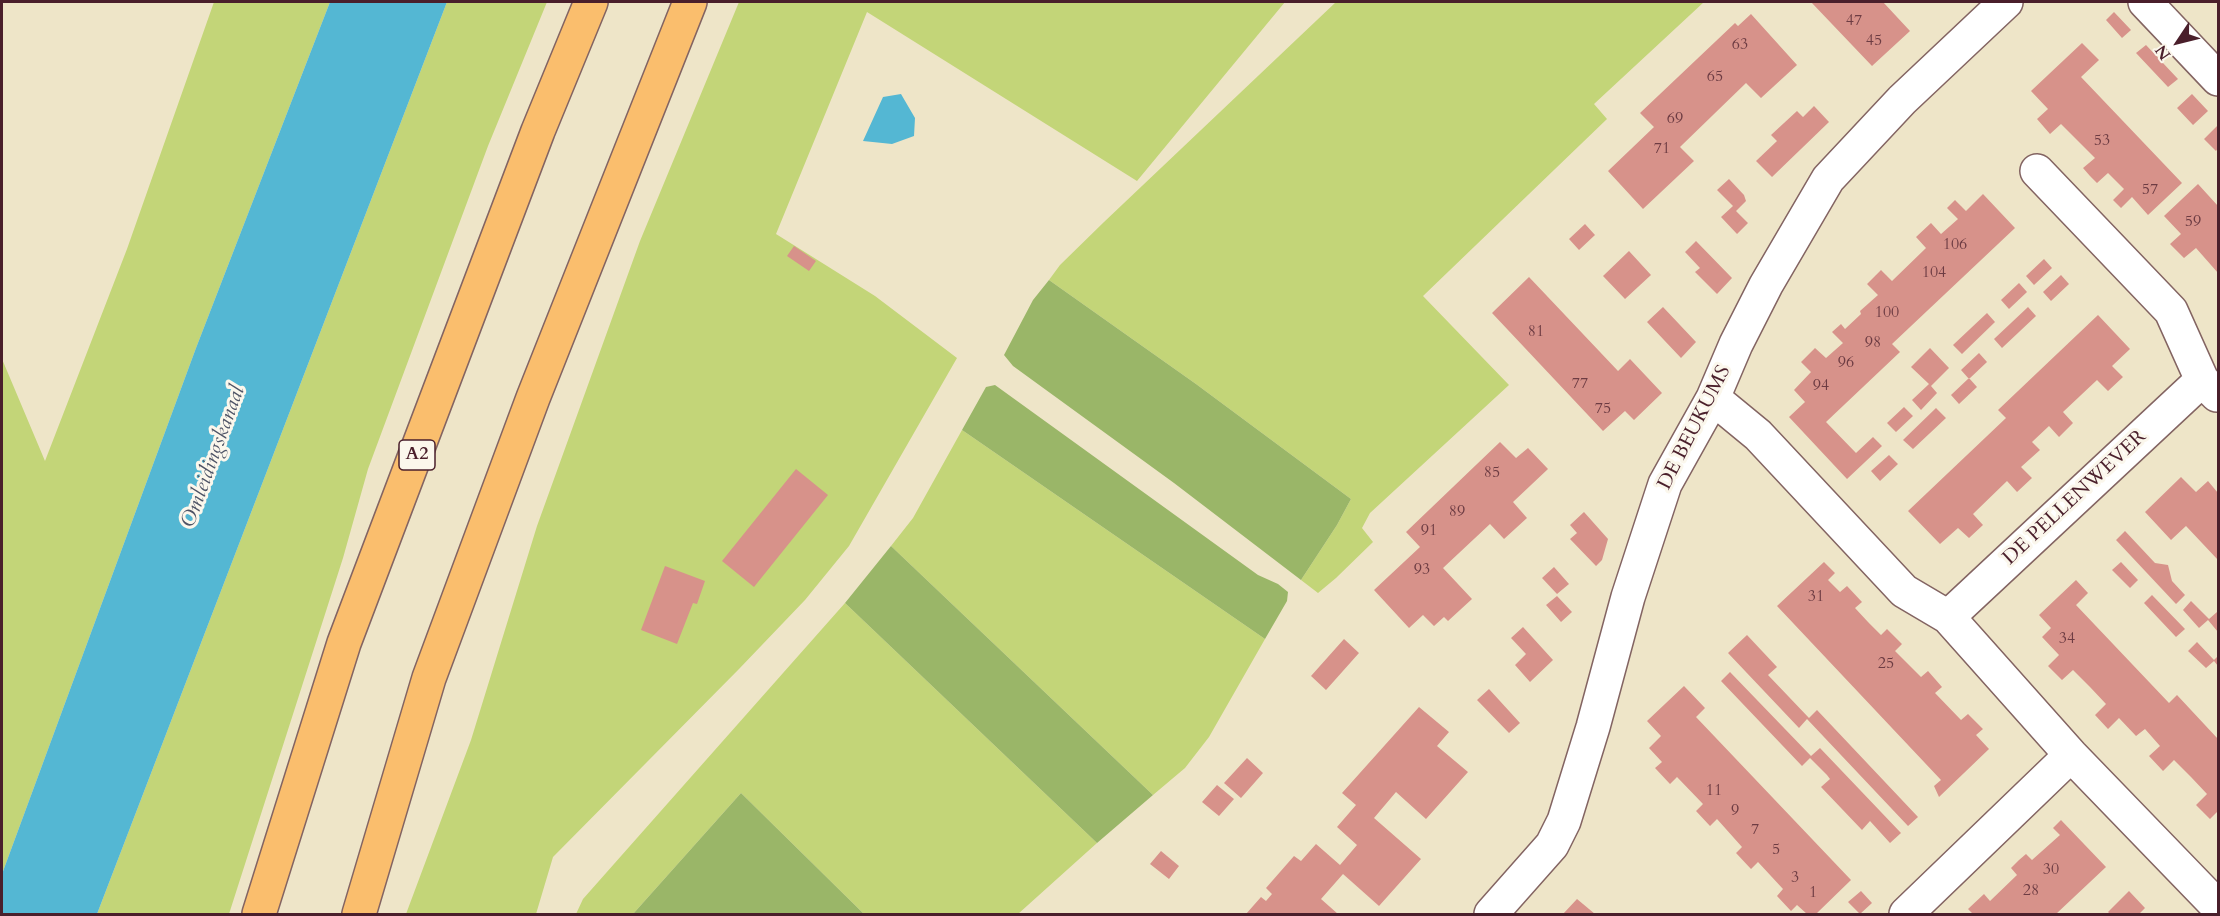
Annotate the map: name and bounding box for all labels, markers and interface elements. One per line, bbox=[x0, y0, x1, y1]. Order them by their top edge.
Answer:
house number: 47 bbox=[1846, 11, 1862, 31]
north arrow bbox=[2148, 12, 2208, 72]
house number: 45 bbox=[1866, 31, 1882, 51]
house number: 63 bbox=[1732, 35, 1748, 55]
text: N bbox=[2150, 40, 2176, 64]
house number: 65 bbox=[1707, 67, 1723, 87]
house number: 69 bbox=[1667, 109, 1683, 129]
house number: 53 bbox=[2094, 131, 2110, 151]
house number: 71 bbox=[1654, 139, 1670, 159]
house number: 57 bbox=[2142, 180, 2158, 200]
house number: 59 bbox=[2185, 212, 2201, 232]
house number: 106 bbox=[1943, 235, 1967, 255]
house number: 104 bbox=[1922, 263, 1946, 283]
house number: 100 bbox=[1875, 303, 1899, 323]
house number: 81 bbox=[1528, 322, 1544, 342]
house number: 98 bbox=[1865, 333, 1881, 353]
house number: 96 bbox=[1838, 353, 1854, 373]
street label: DE BEUKUMS bbox=[1653, 362, 1737, 494]
house number: 77 bbox=[1572, 374, 1588, 394]
house number: 94 bbox=[1813, 376, 1829, 396]
water label: Omleidingskanaal bbox=[177, 383, 251, 531]
house number: 75 bbox=[1595, 399, 1611, 419]
street label: DE PELLENWEVER bbox=[1998, 425, 2152, 571]
road number: A2 bbox=[399, 440, 435, 470]
house number: 85 bbox=[1484, 463, 1500, 483]
house number: 89 bbox=[1449, 502, 1465, 522]
house number: 91 bbox=[1421, 521, 1437, 541]
house number: 93 bbox=[1414, 560, 1430, 580]
house number: 31 bbox=[1808, 587, 1824, 607]
house number: 34 bbox=[2059, 629, 2075, 649]
house number: 25 bbox=[1878, 654, 1894, 674]
house number: 11 bbox=[1706, 781, 1722, 801]
house number: 9 bbox=[1731, 801, 1739, 821]
house number: 7 bbox=[1751, 820, 1759, 840]
house number: 5 bbox=[1772, 840, 1780, 860]
house number: 30 bbox=[2043, 860, 2059, 880]
house number: 3 bbox=[1791, 868, 1799, 888]
house number: 28 bbox=[2023, 881, 2039, 901]
house number: 1 bbox=[1809, 883, 1817, 903]

